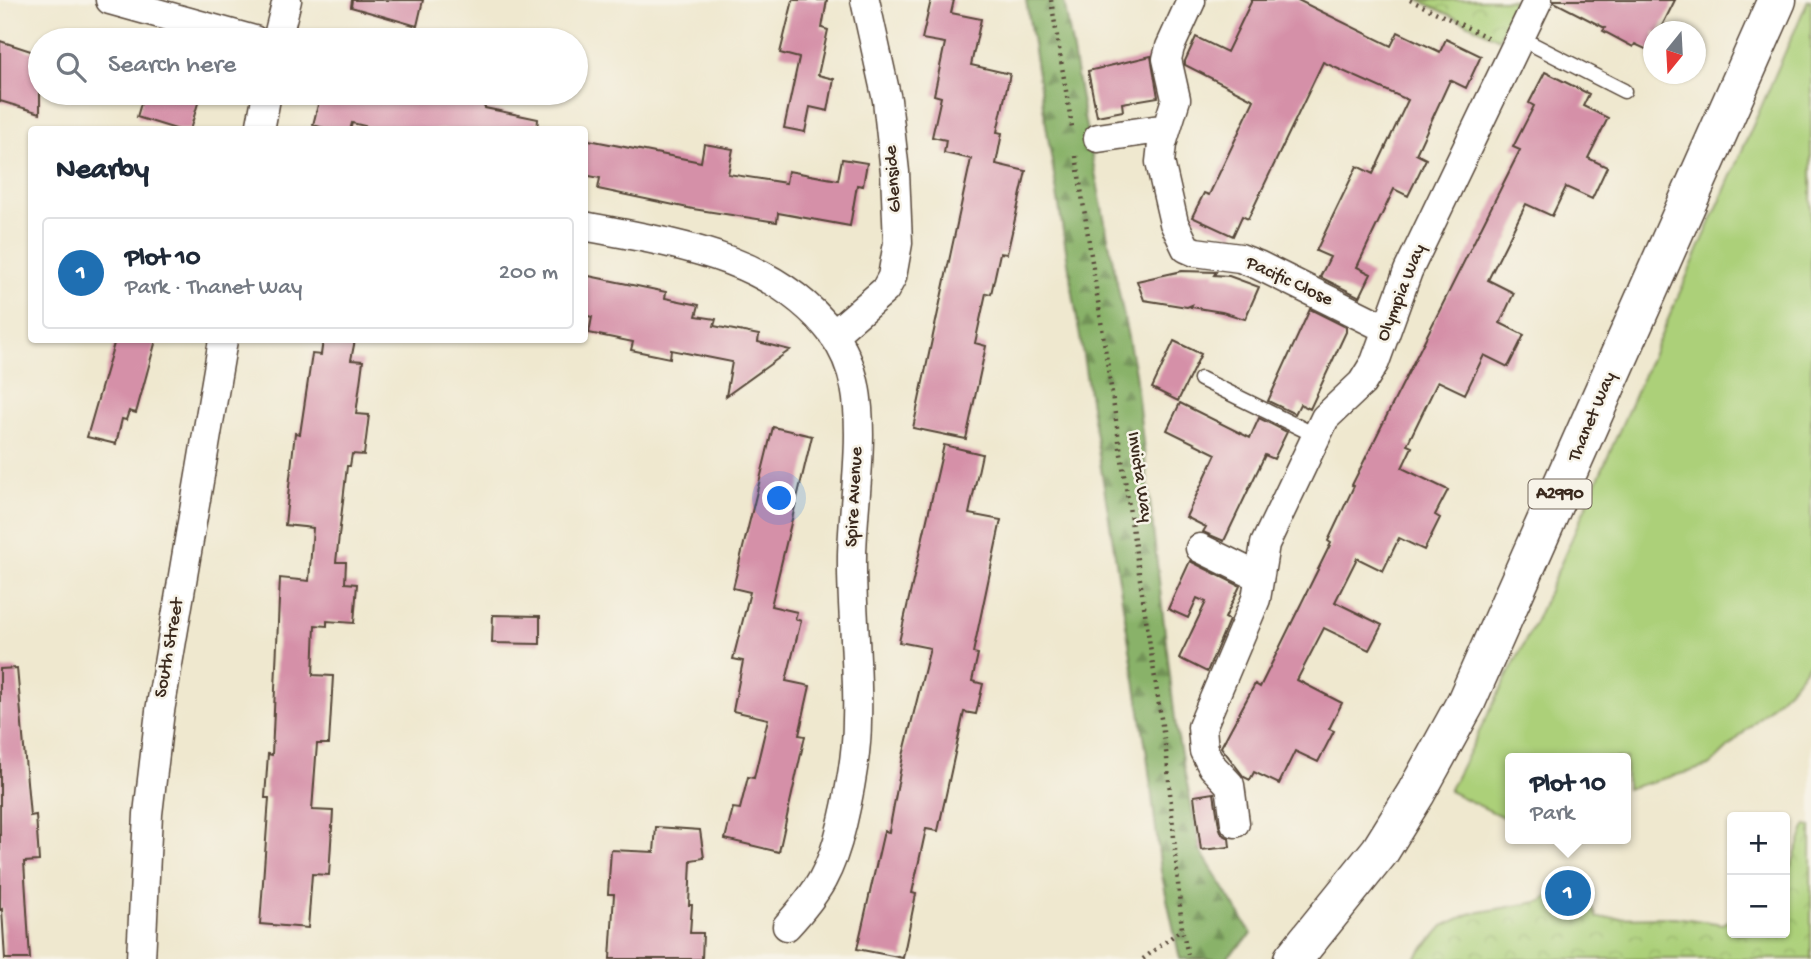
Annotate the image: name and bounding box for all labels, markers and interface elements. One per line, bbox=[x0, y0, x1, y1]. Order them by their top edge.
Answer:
north arrow bbox=[1643, 21, 1706, 84]
search box bbox=[28, 28, 588, 105]
icon: search bbox=[52, 48, 90, 86]
text: Search here bbox=[108, 51, 236, 82]
street label: Glenside bbox=[880, 145, 908, 213]
text: Nearby bbox=[56, 154, 149, 189]
street label: Olympia Way bbox=[1372, 240, 1432, 345]
text: Plot 10 bbox=[125, 244, 201, 275]
street label: Pacific Close bbox=[1241, 251, 1336, 312]
text: 1 bbox=[76, 260, 86, 287]
text: 200 m bbox=[499, 260, 558, 287]
text: Park · Thanet Way bbox=[125, 275, 302, 302]
street label: Thanet Way bbox=[1563, 368, 1622, 466]
street label: Invicta Way bbox=[1120, 430, 1158, 525]
street label: Spire Avenue bbox=[841, 446, 869, 548]
road number: A2990 bbox=[1528, 480, 1592, 508]
your location bbox=[762, 481, 796, 515]
street label: South Street bbox=[150, 594, 190, 700]
popup bbox=[1505, 753, 1631, 844]
text: Plot 10 bbox=[1530, 770, 1606, 801]
text: Park bbox=[1530, 801, 1574, 828]
map controls bbox=[1727, 812, 1790, 938]
button: + bbox=[1727, 812, 1790, 875]
pin: 1 bbox=[1545, 867, 1591, 919]
button: − bbox=[1727, 875, 1790, 938]

